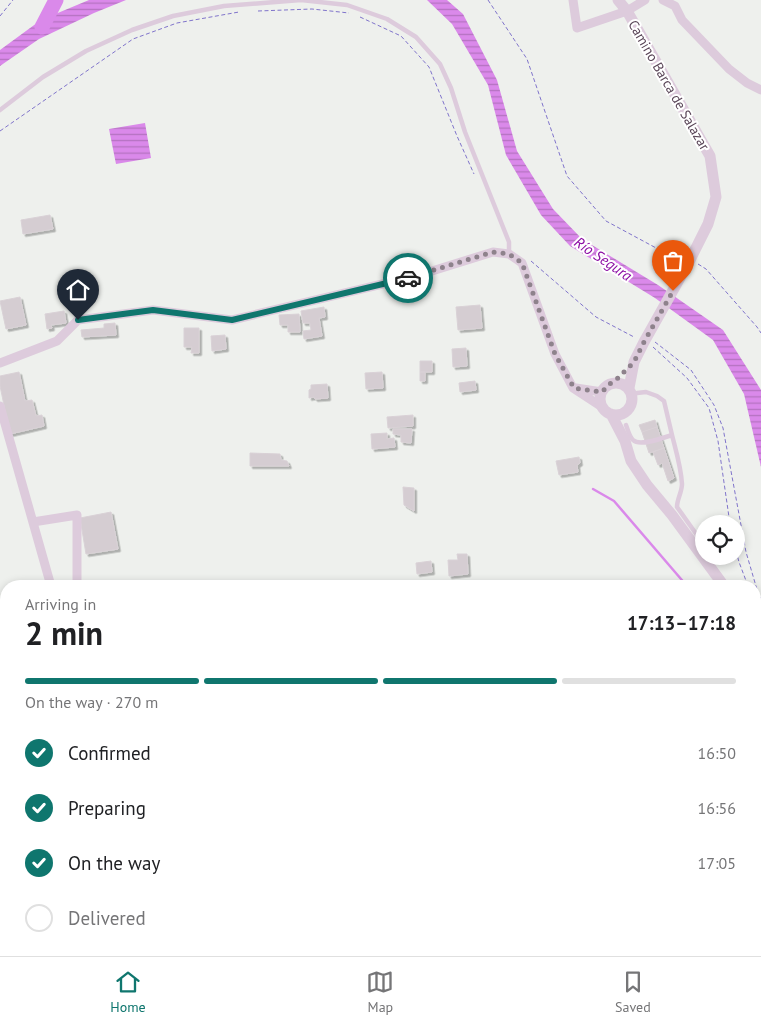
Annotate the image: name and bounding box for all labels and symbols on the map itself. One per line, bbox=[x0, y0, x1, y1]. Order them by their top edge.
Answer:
street label: Camino Barca de Salazar bbox=[624, 17, 714, 154]
water label: Río Segura bbox=[571, 232, 636, 285]
pin bbox=[652, 240, 694, 291]
courier bbox=[383, 253, 433, 303]
pin bbox=[57, 269, 99, 320]

